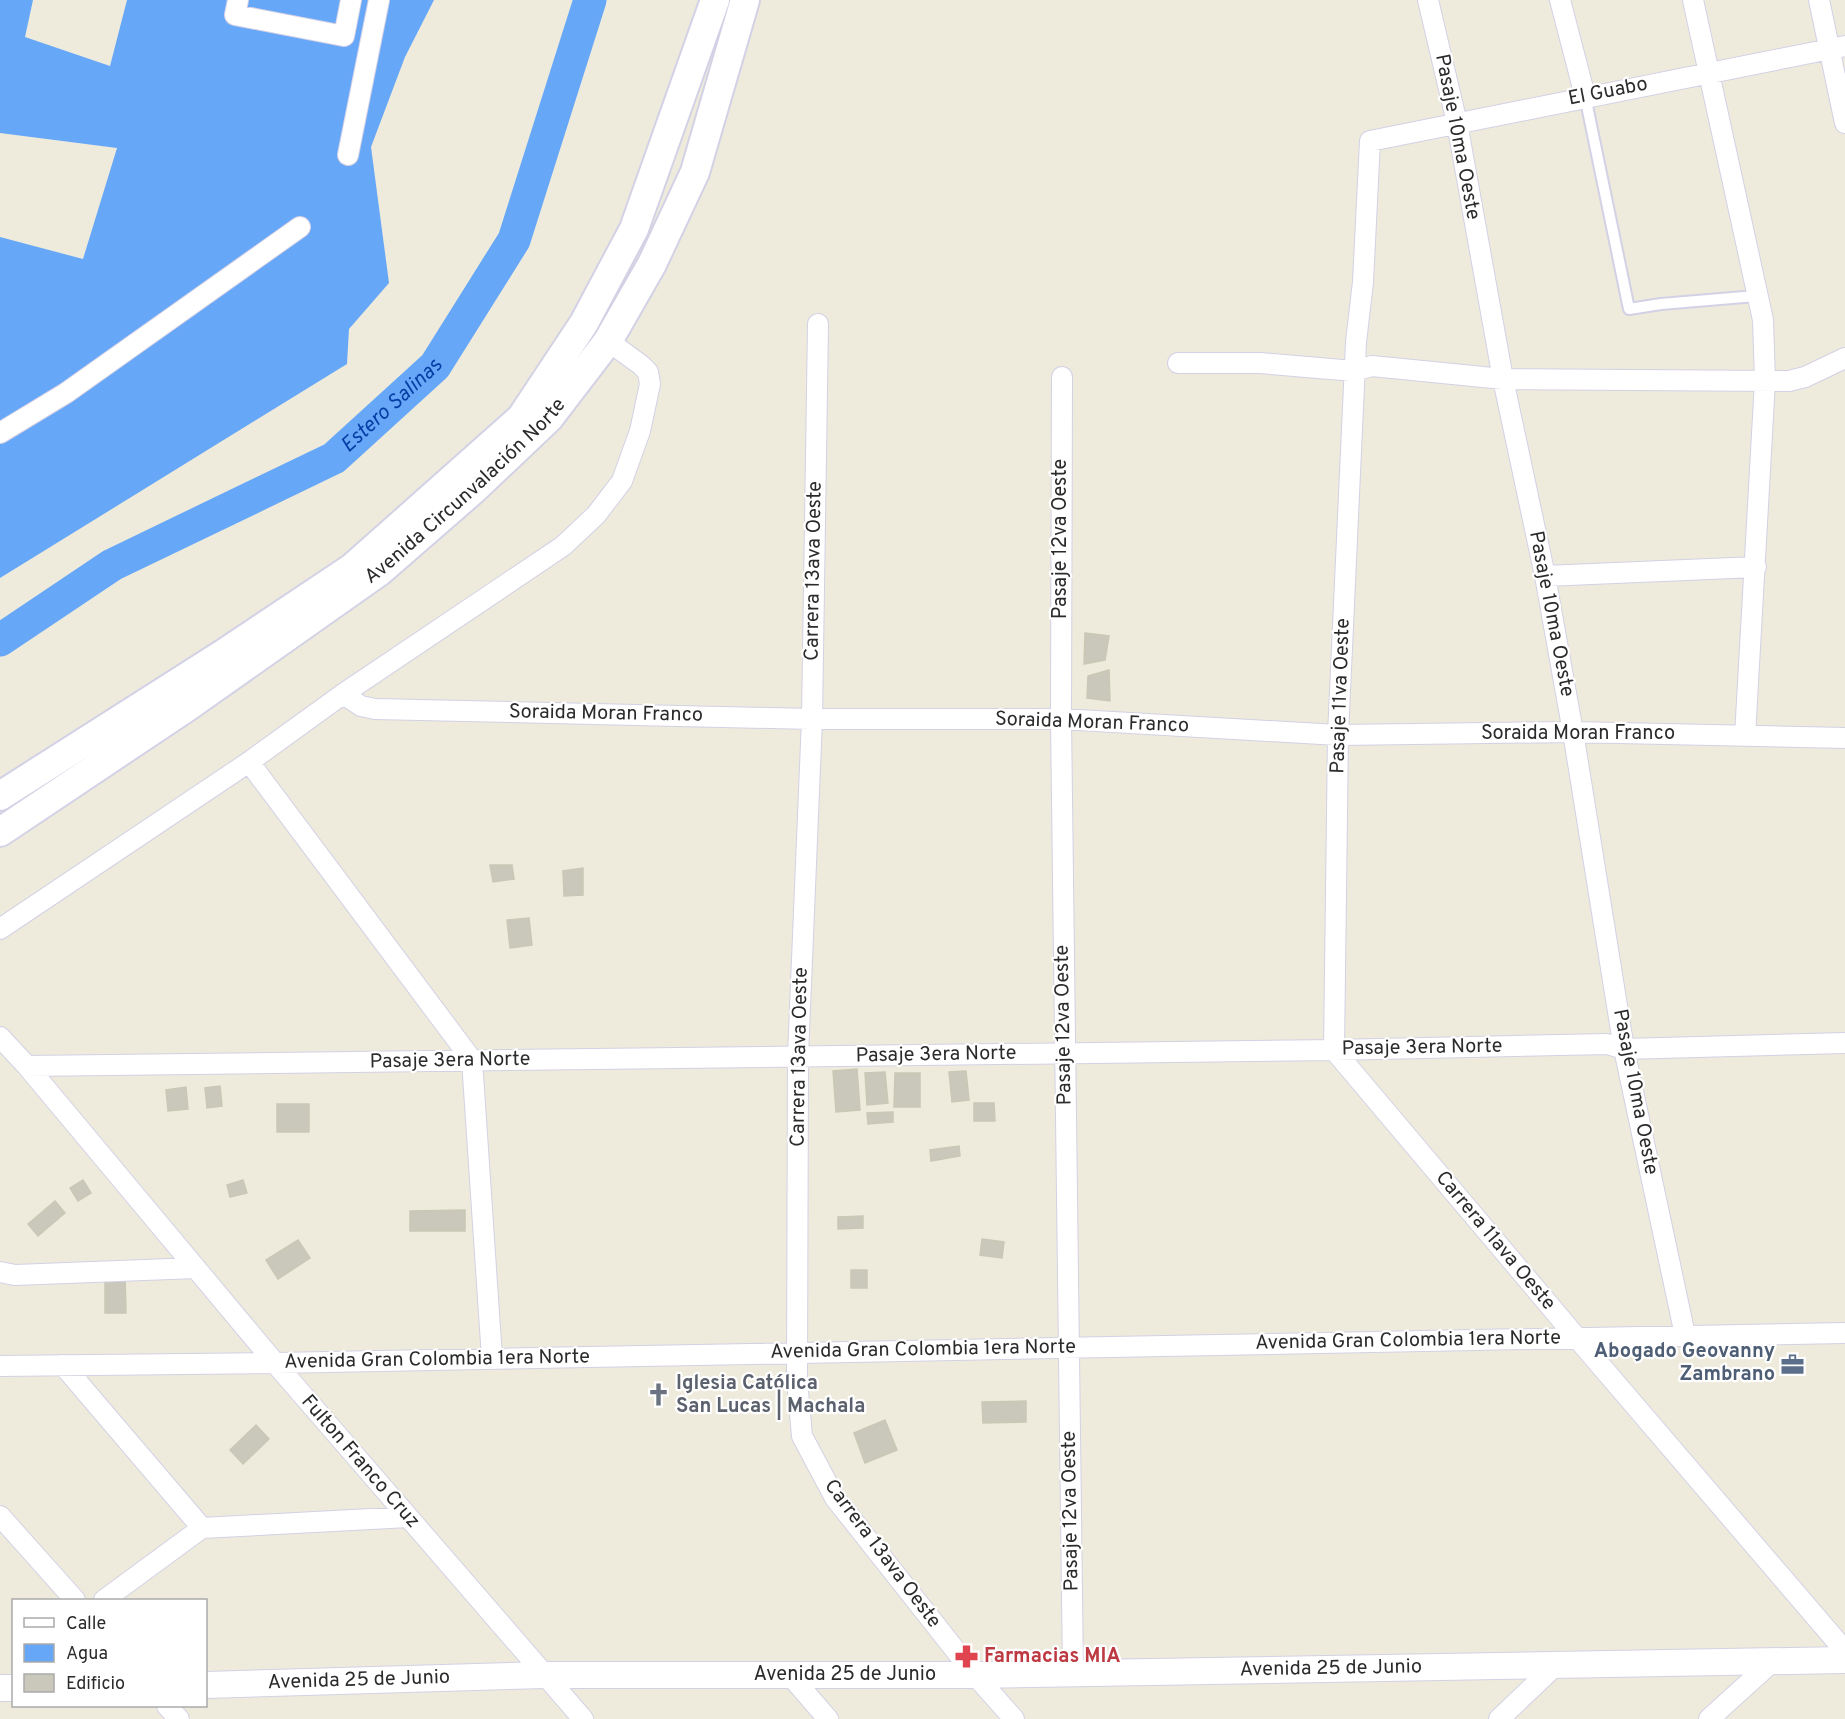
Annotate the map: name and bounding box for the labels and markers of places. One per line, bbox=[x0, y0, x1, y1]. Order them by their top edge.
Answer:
place label: Abogado Geovanny Zambrano bbox=[1594, 1339, 1775, 1388]
office icon: Abogado Geovanny Zambrano bbox=[1780, 1351, 1806, 1377]
place label: Iglesia Católica San Lucas | Machala bbox=[676, 1371, 865, 1420]
church icon: Iglesia Católica San Lucas | Machala bbox=[645, 1382, 671, 1408]
pharmacy icon: Farmacias MIA bbox=[953, 1644, 979, 1670]
place label: Farmacias MIA bbox=[984, 1644, 1121, 1670]

